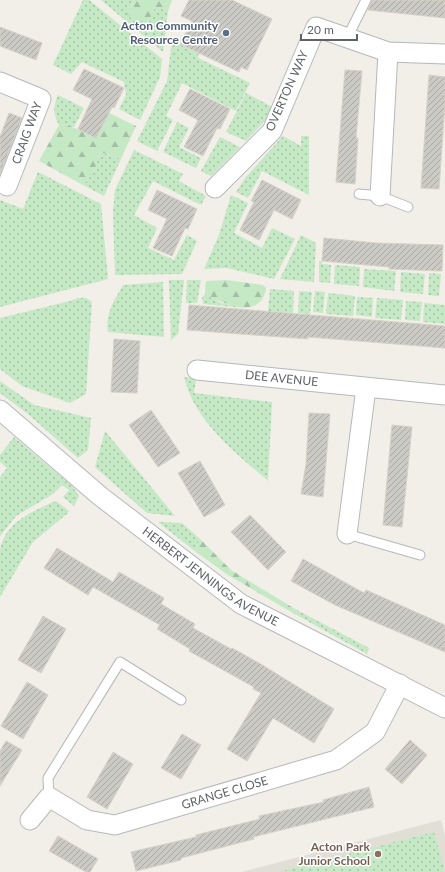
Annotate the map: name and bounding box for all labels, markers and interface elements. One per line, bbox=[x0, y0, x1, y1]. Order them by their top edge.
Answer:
scale bar bbox=[301, 16, 357, 42]
place label: Acton Community Resource Centre bbox=[120, 18, 219, 47]
text: 20 m bbox=[307, 22, 334, 37]
marker: Acton Community Resource Centre bbox=[221, 28, 231, 38]
street label: OVERTON WAY bbox=[262, 48, 311, 133]
street label: CRAIG WAY bbox=[8, 99, 45, 166]
street label: DEE AVENUE bbox=[244, 367, 319, 389]
street label: HERBERT JENNINGS AVENUE bbox=[140, 523, 281, 629]
street label: GRANGE CLOSE bbox=[180, 772, 270, 812]
place label: Acton Park Junior School bbox=[299, 839, 371, 868]
marker: Acton Park Junior School bbox=[373, 849, 383, 859]

